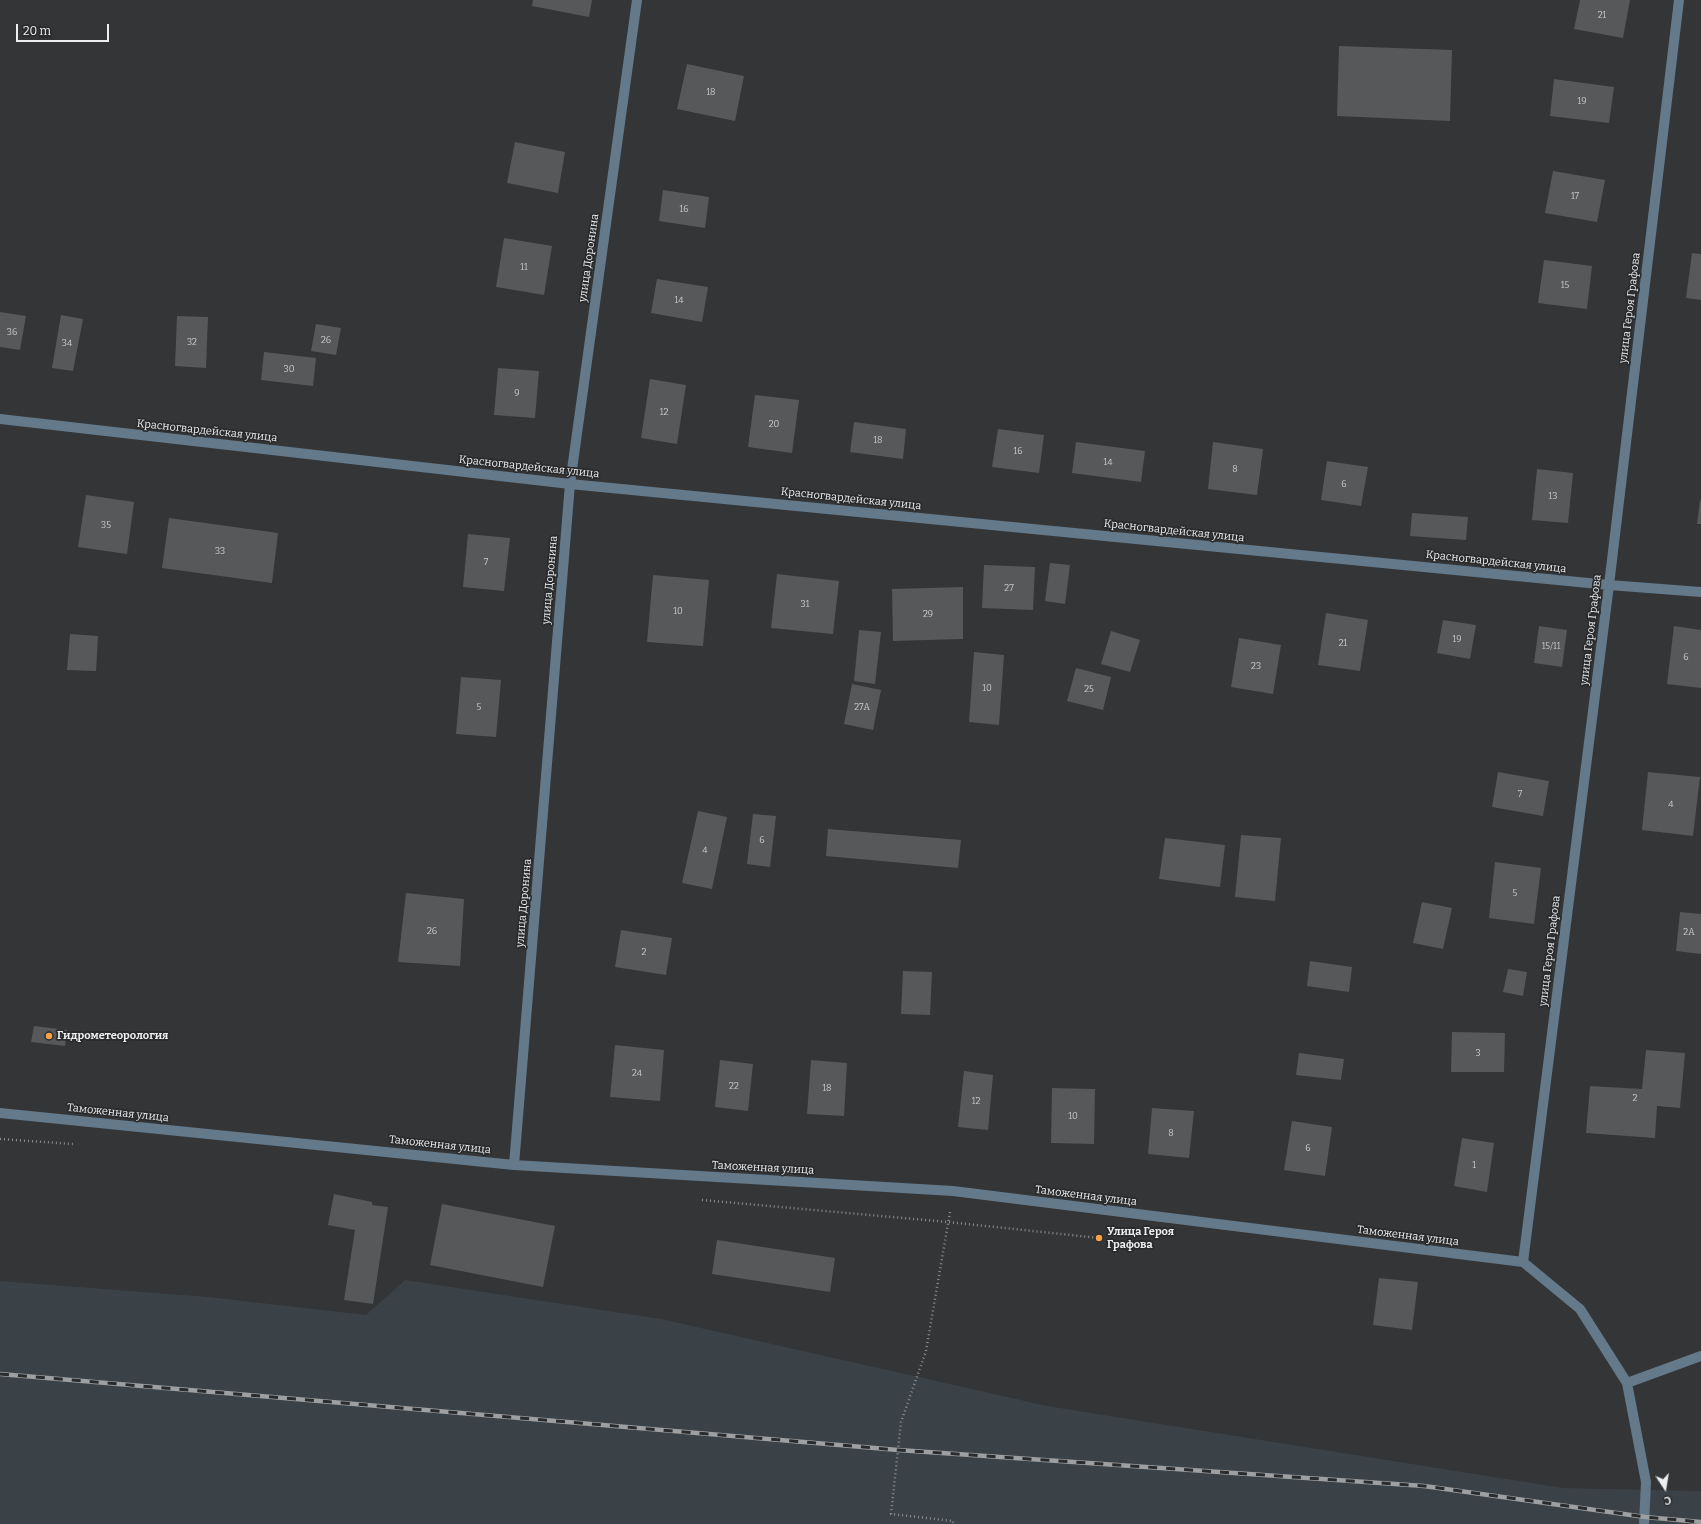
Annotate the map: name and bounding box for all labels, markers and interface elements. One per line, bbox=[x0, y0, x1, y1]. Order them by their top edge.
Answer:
house number: 21 bbox=[1598, 10, 1606, 20]
scale bar bbox=[18, 16, 111, 42]
text: 20 m bbox=[23, 24, 51, 38]
house number: 18 bbox=[706, 87, 716, 97]
house number: 19 bbox=[1578, 96, 1586, 106]
house number: 17 bbox=[1571, 191, 1579, 201]
house number: 16 bbox=[680, 204, 688, 214]
street label: улица Доронина bbox=[576, 213, 602, 303]
street label: улица Героя Графова bbox=[1617, 252, 1643, 364]
house number: 11 bbox=[520, 262, 528, 272]
house number: 15 bbox=[1561, 280, 1569, 290]
house number: 14 bbox=[675, 295, 683, 305]
house number: 36 bbox=[7, 327, 17, 337]
house number: 26 bbox=[321, 335, 331, 345]
house number: 32 bbox=[187, 337, 197, 347]
house number: 34 bbox=[62, 338, 72, 348]
house number: 30 bbox=[284, 364, 294, 374]
house number: 9 bbox=[514, 388, 520, 398]
house number: 12 bbox=[660, 407, 668, 417]
street label: Красногвардейская улица bbox=[136, 417, 278, 445]
house number: 20 bbox=[769, 419, 779, 429]
house number: 18 bbox=[873, 435, 883, 445]
house number: 16 bbox=[1014, 446, 1022, 456]
street label: Красногвардейская улица bbox=[458, 453, 600, 481]
house number: 14 bbox=[1104, 457, 1112, 467]
house number: 8 bbox=[1232, 464, 1238, 474]
house number: 6 bbox=[1341, 479, 1347, 489]
street label: Красногвардейская улица bbox=[780, 485, 922, 513]
house number: 13 bbox=[1549, 491, 1557, 501]
street label: Красногвардейская улица bbox=[1103, 517, 1245, 545]
house number: 35 bbox=[101, 520, 111, 530]
street label: улица Доронина bbox=[540, 535, 560, 625]
house number: 33 bbox=[215, 546, 225, 556]
street label: Красногвардейская улица bbox=[1425, 548, 1567, 576]
house number: 7 bbox=[484, 557, 488, 567]
street label: улица Героя Графова bbox=[1578, 574, 1604, 686]
house number: 27 bbox=[1004, 583, 1014, 593]
house number: 31 bbox=[801, 599, 809, 609]
house number: 10 bbox=[673, 606, 683, 616]
house number: 29 bbox=[923, 609, 933, 619]
house number: 19 bbox=[1453, 634, 1461, 644]
house number: 21 bbox=[1339, 638, 1347, 648]
house number: 15/11 bbox=[1542, 641, 1560, 651]
house number: 6 bbox=[1683, 652, 1689, 662]
house number: 23 bbox=[1251, 661, 1261, 671]
house number: 10 bbox=[982, 683, 992, 693]
house number: 25 bbox=[1084, 684, 1094, 694]
house number: 5 bbox=[477, 702, 481, 712]
house number: 27А bbox=[854, 702, 870, 712]
house number: 7 bbox=[1518, 789, 1522, 799]
house number: 4 bbox=[1668, 799, 1674, 809]
house number: 6 bbox=[759, 835, 765, 845]
house number: 4 bbox=[702, 845, 708, 855]
street label: улица Доронина bbox=[514, 858, 534, 948]
house number: 5 bbox=[1513, 888, 1517, 898]
street label: улица Героя Графова bbox=[1537, 895, 1563, 1007]
house number: 26 bbox=[427, 926, 437, 936]
house number: 2А bbox=[1683, 927, 1695, 937]
house number: 2 bbox=[642, 947, 646, 957]
place label: Гидрометеорология bbox=[57, 1029, 168, 1043]
marker: Гидрометеорология bbox=[44, 1031, 54, 1041]
house number: 3 bbox=[1475, 1048, 1481, 1058]
house number: 24 bbox=[632, 1068, 642, 1078]
house number: 22 bbox=[729, 1081, 739, 1091]
house number: 18 bbox=[822, 1083, 832, 1093]
house number: 2 bbox=[1633, 1093, 1637, 1103]
house number: 12 bbox=[972, 1096, 980, 1106]
street label: Таможенная улица bbox=[66, 1101, 170, 1125]
house number: 10 bbox=[1068, 1111, 1078, 1121]
house number: 8 bbox=[1168, 1128, 1174, 1138]
street label: Таможенная улица bbox=[388, 1133, 492, 1157]
house number: 6 bbox=[1305, 1143, 1311, 1153]
street label: Таможенная улица bbox=[712, 1159, 814, 1177]
house number: 1 bbox=[1472, 1160, 1476, 1170]
street label: Таможенная улица bbox=[1034, 1183, 1138, 1209]
street label: Таможенная улица bbox=[1356, 1223, 1460, 1249]
place label: Улица Героя Графова bbox=[1107, 1225, 1174, 1251]
marker: Улица Героя Графова bbox=[1094, 1233, 1104, 1243]
north arrow bbox=[1645, 1468, 1685, 1508]
text: С bbox=[1663, 1493, 1672, 1507]

